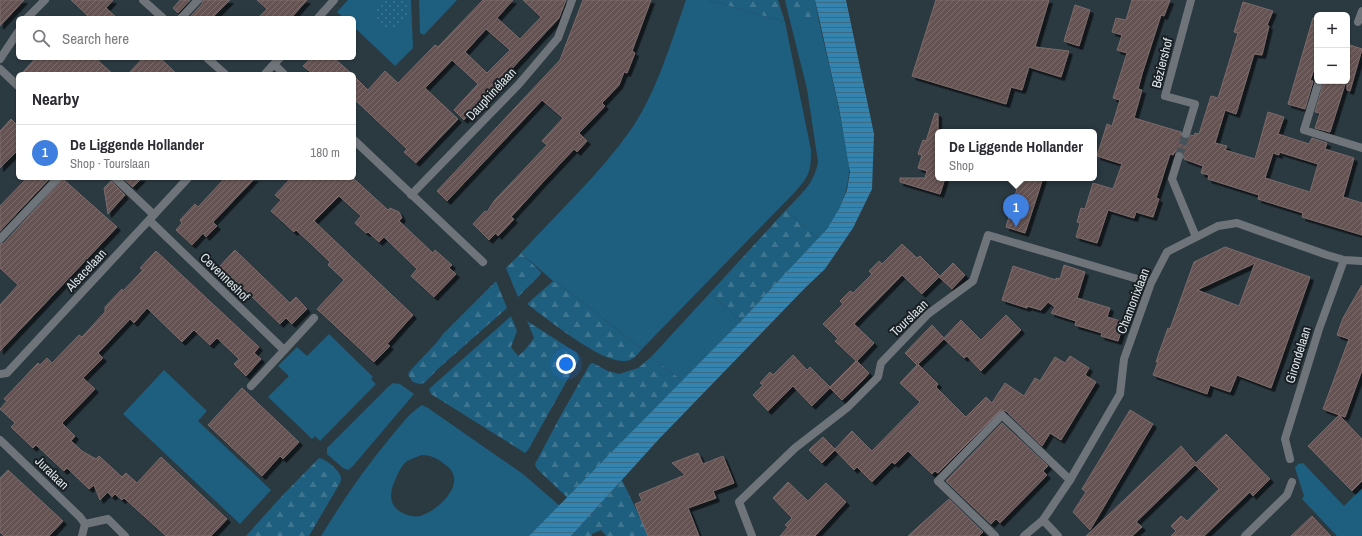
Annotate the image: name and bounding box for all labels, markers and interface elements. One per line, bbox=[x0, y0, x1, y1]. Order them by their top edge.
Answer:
map controls bbox=[1314, 12, 1350, 84]
button: + bbox=[1314, 12, 1350, 48]
search box bbox=[16, 16, 356, 60]
icon: search bbox=[30, 27, 52, 49]
text: Search here bbox=[62, 28, 129, 49]
street label: Béziershof bbox=[1148, 36, 1176, 90]
button: − bbox=[1314, 48, 1350, 84]
street label: Dauphinélaan bbox=[462, 64, 520, 124]
text: Nearby bbox=[32, 87, 79, 110]
popup bbox=[935, 129, 1097, 181]
text: De Liggende Hollander bbox=[70, 134, 204, 155]
text: De Liggende Hollander bbox=[949, 136, 1083, 157]
text: 1 bbox=[42, 144, 48, 161]
text: 180 m bbox=[310, 144, 340, 161]
text: Shop · Tourslaan bbox=[70, 155, 150, 172]
text: Shop bbox=[949, 157, 974, 174]
pin: 1 bbox=[1003, 194, 1029, 227]
street label: Alsacelaan bbox=[61, 245, 110, 296]
street label: Cevenneshof bbox=[196, 249, 254, 305]
street label: Chamonixlaan bbox=[1113, 266, 1153, 336]
street label: Tourslaan bbox=[886, 296, 932, 340]
street label: Girondelaan bbox=[1281, 324, 1315, 386]
your location bbox=[556, 354, 576, 374]
street label: Juralaan bbox=[31, 453, 73, 493]

